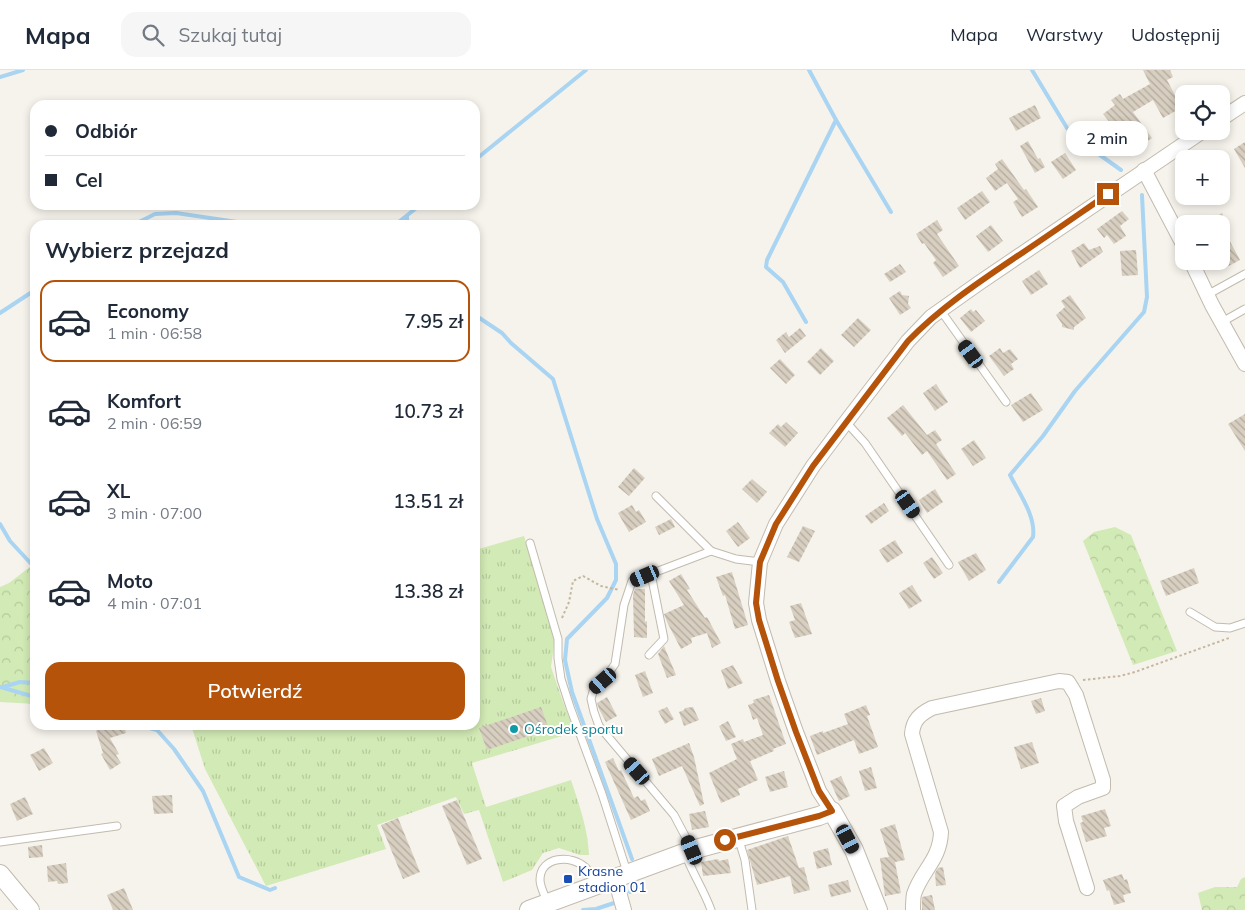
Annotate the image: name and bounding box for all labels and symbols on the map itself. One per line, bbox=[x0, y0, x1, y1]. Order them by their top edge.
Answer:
callout: 2 min bbox=[1067, 122, 1149, 156]
route end bbox=[1097, 183, 1119, 205]
car bbox=[956, 337, 985, 371]
car bbox=[893, 487, 922, 521]
car bbox=[628, 563, 661, 589]
car bbox=[586, 665, 619, 697]
place label: Ośrodek sportu bbox=[524, 720, 623, 738]
marker: Ośrodek sportu bbox=[508, 723, 520, 735]
car bbox=[621, 755, 652, 787]
car bbox=[834, 822, 861, 856]
route start bbox=[714, 829, 736, 851]
car bbox=[679, 833, 704, 867]
place label: Krasne stadion 01 bbox=[578, 862, 647, 896]
marker: Krasne stadion 01 bbox=[562, 873, 574, 885]

